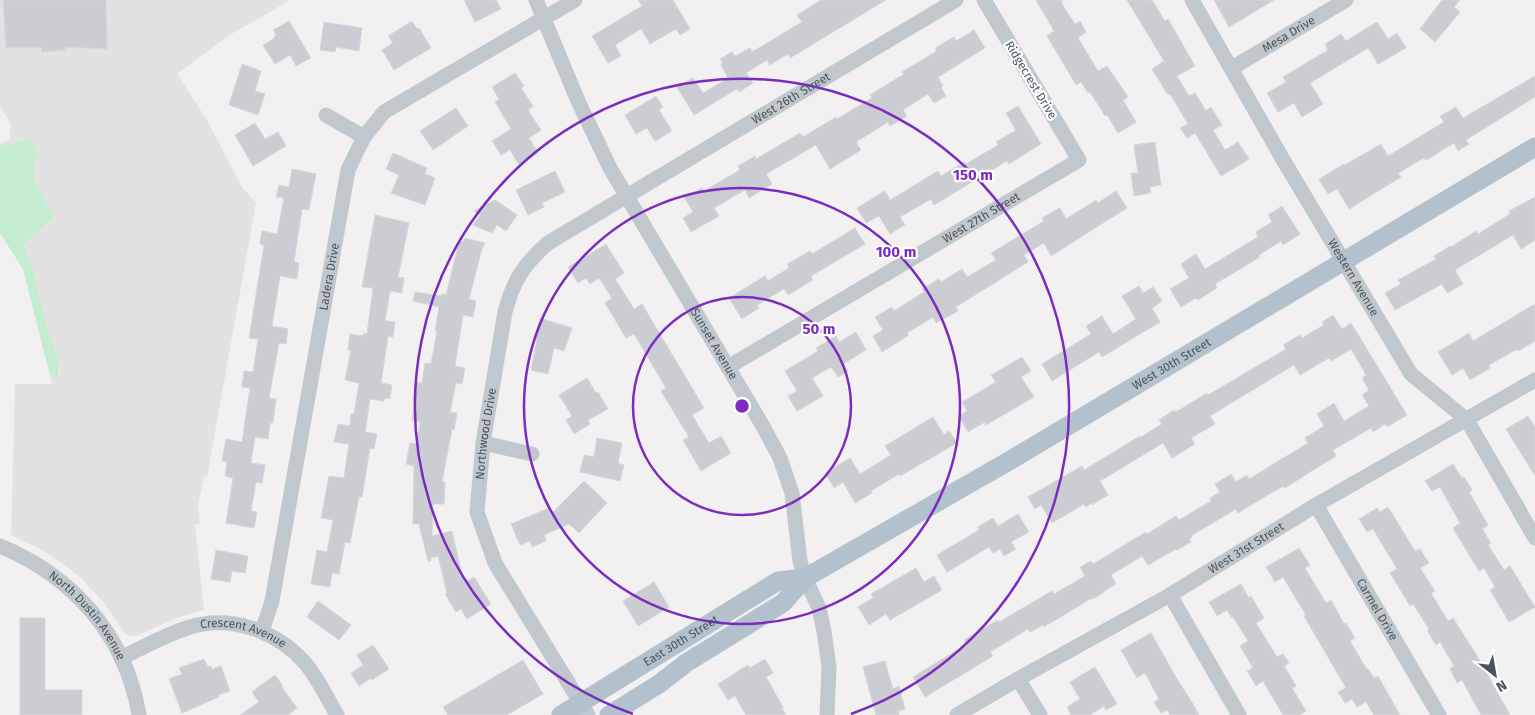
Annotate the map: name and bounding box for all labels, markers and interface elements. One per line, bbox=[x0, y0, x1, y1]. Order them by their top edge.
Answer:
street label: Mesa Drive bbox=[1260, 13, 1318, 55]
street label: Ridgecrest Drive bbox=[1002, 39, 1060, 121]
street label: West 26th Street bbox=[749, 69, 833, 127]
text: 150 m bbox=[953, 166, 993, 184]
street label: West 27th Street bbox=[940, 189, 1023, 246]
street label: Western Avenue bbox=[1325, 236, 1382, 319]
street label: Ladera Drive bbox=[316, 242, 342, 311]
text: 100 m bbox=[876, 243, 916, 261]
street label: Sunset Avenue bbox=[688, 306, 741, 382]
text: 50 m bbox=[802, 320, 836, 338]
street label: West 30th Street bbox=[1130, 335, 1214, 393]
street label: Northwood Drive bbox=[473, 387, 499, 480]
centre of rings bbox=[733, 397, 751, 415]
street label: West 31st Street bbox=[1206, 519, 1287, 577]
street label: North Dustin Avenue bbox=[46, 568, 128, 662]
street label: Carmel Drive bbox=[1354, 576, 1401, 643]
street label: East 30th Street bbox=[641, 612, 722, 669]
street label: Crescent Avenue bbox=[199, 616, 289, 651]
north arrow bbox=[1470, 650, 1520, 700]
text: N bbox=[1493, 676, 1510, 695]

